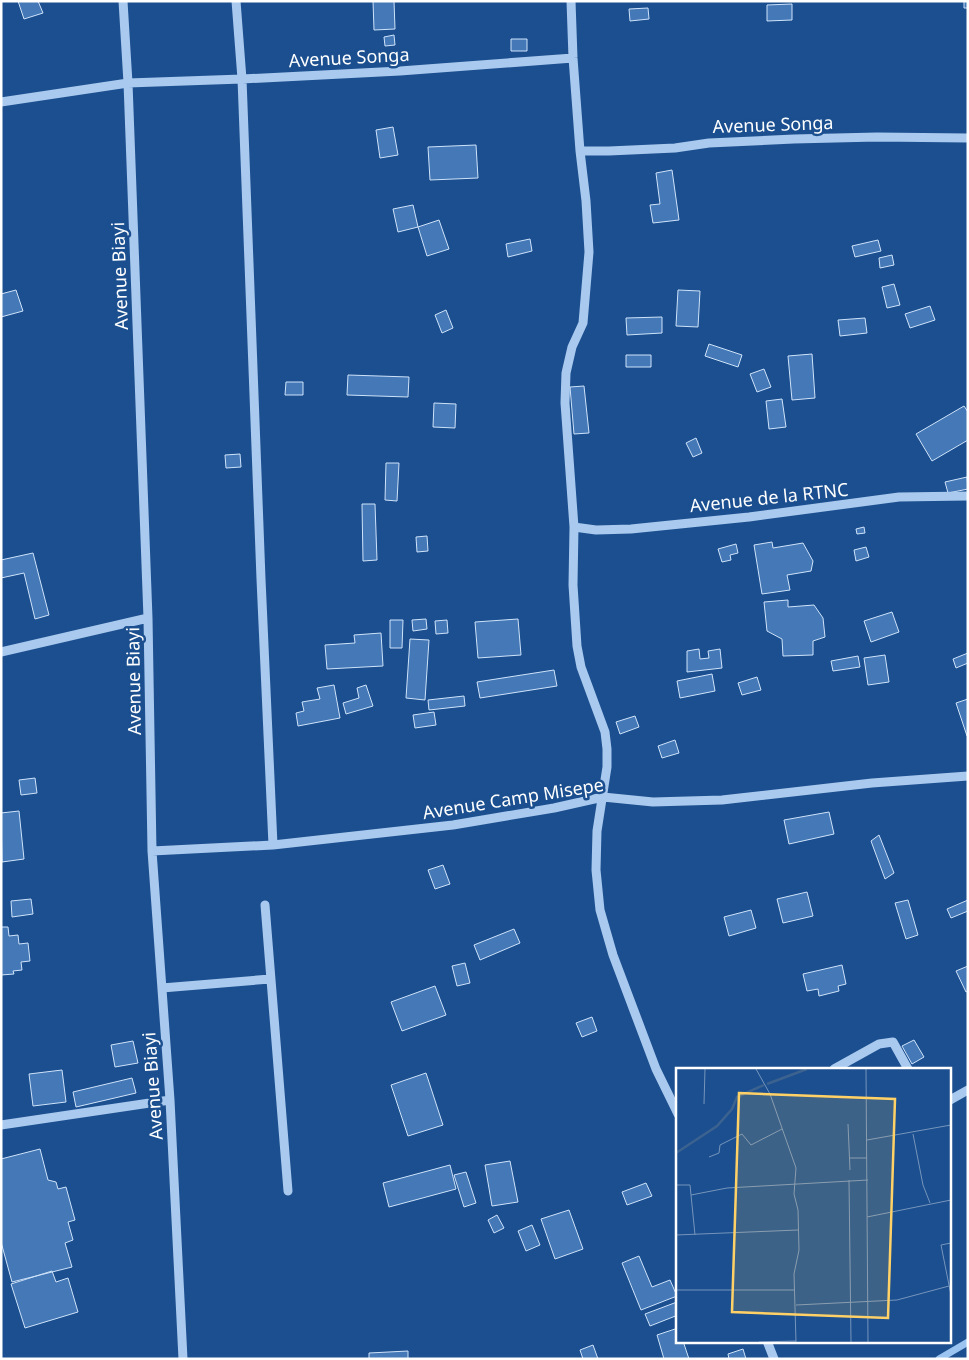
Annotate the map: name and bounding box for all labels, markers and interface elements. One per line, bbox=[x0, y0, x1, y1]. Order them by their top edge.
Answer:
street label: Avenue Songa bbox=[288, 42, 410, 72]
street label: Avenue Songa bbox=[712, 110, 834, 138]
street label: Avenue Biayi bbox=[105, 222, 133, 330]
street label: Avenue de la RTNC bbox=[688, 477, 850, 517]
street label: Avenue Biayi bbox=[120, 627, 146, 735]
street label: Avenue Camp Misepe bbox=[421, 772, 605, 824]
street label: Avenue Biayi bbox=[136, 1031, 168, 1141]
inset map bbox=[676, 1068, 952, 1342]

